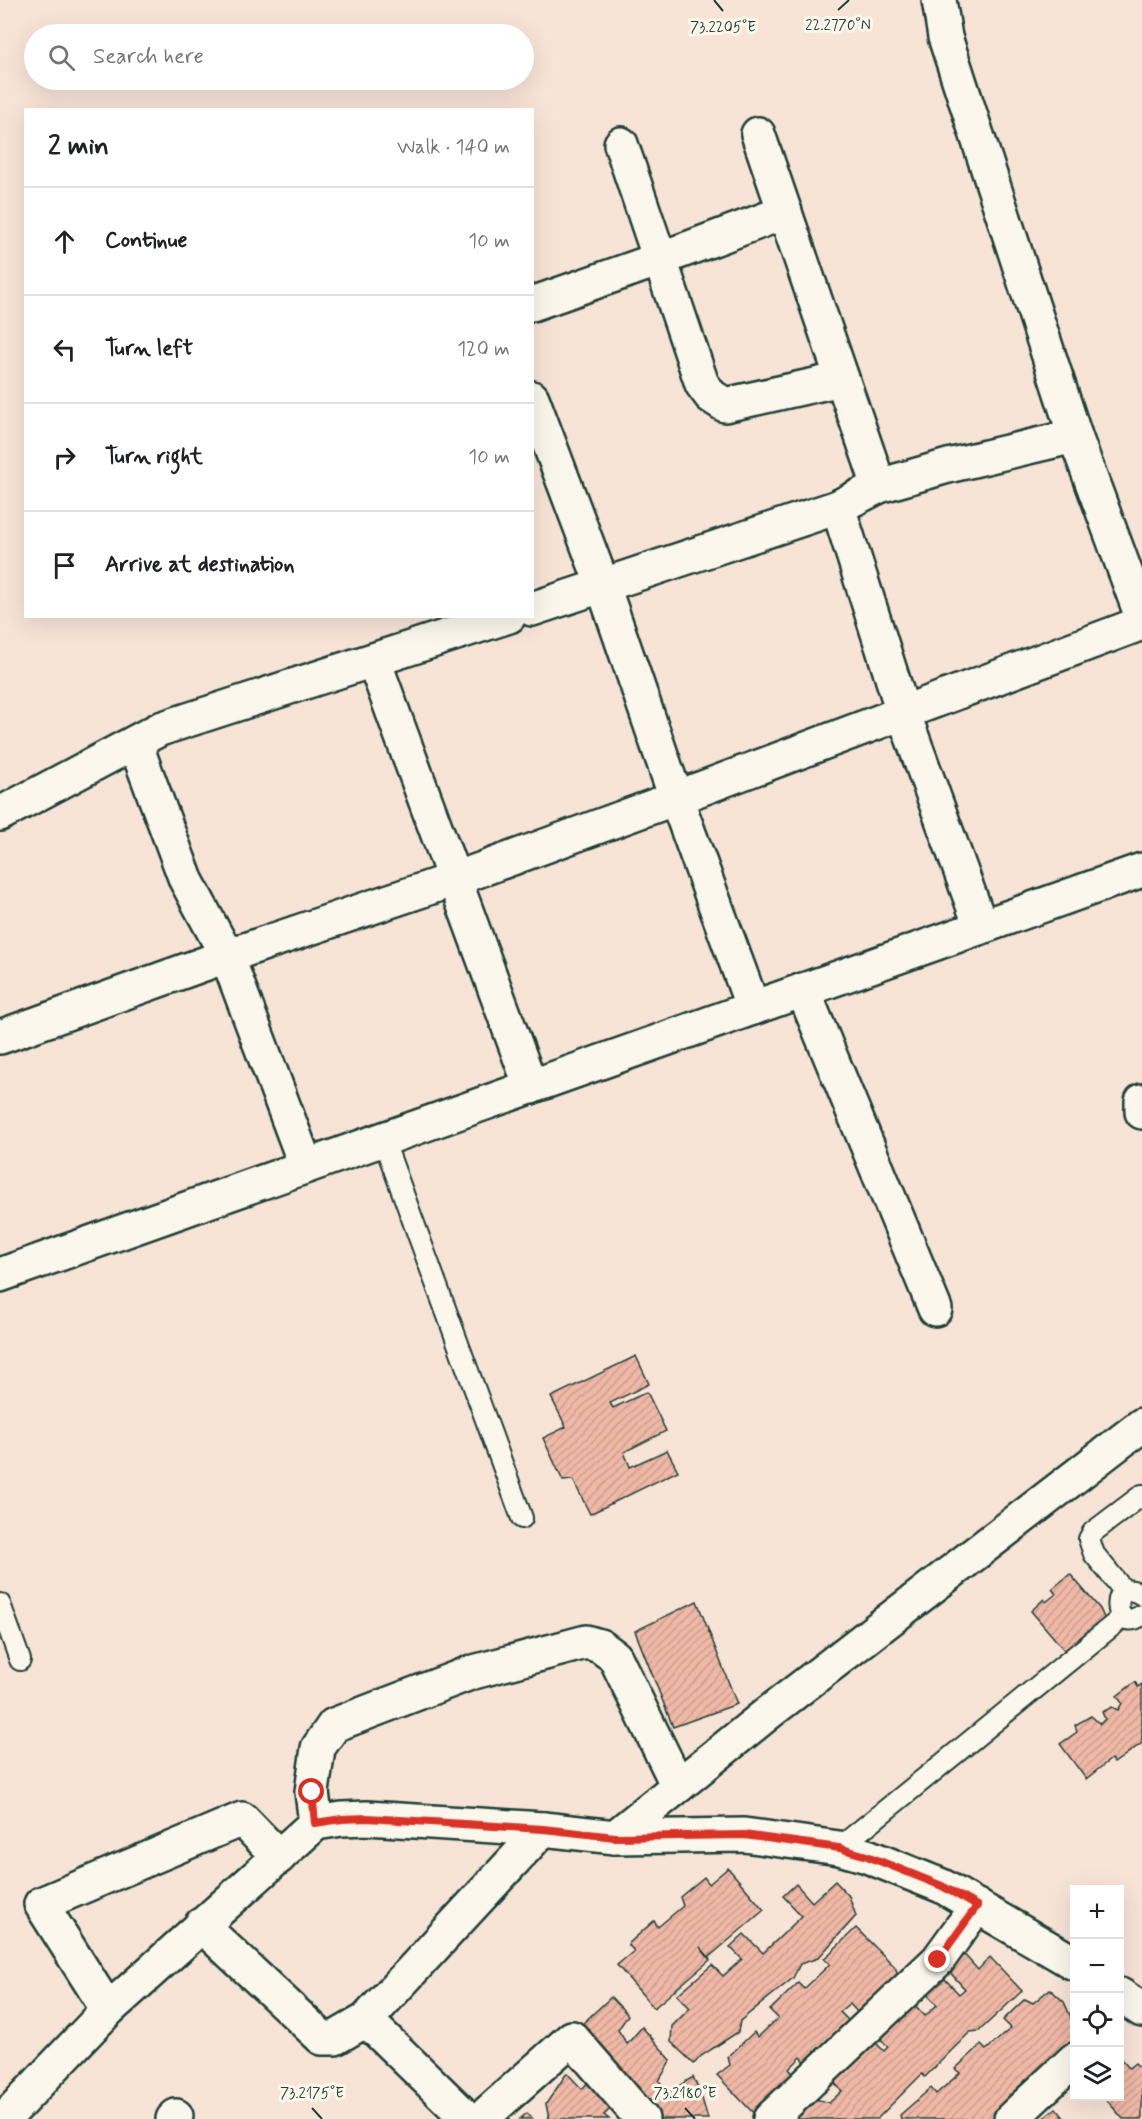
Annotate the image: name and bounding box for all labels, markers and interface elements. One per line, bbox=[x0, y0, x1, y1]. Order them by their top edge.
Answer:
text: 22.2770°N bbox=[805, 16, 871, 36]
text: 73.2205°E bbox=[690, 18, 756, 38]
search box bbox=[24, 24, 534, 90]
icon: search bbox=[45, 41, 78, 74]
text: Search here bbox=[93, 43, 204, 71]
text: 2 min bbox=[48, 130, 109, 164]
text: Walk · 140 m bbox=[397, 134, 510, 161]
icon: ahead bbox=[48, 225, 81, 258]
text: Continue bbox=[105, 227, 187, 255]
text: 10 m bbox=[468, 228, 510, 255]
icon: left bbox=[48, 333, 81, 366]
text: Turn left bbox=[105, 335, 193, 363]
text: 120 m bbox=[457, 336, 510, 363]
icon: right bbox=[48, 441, 81, 474]
text: Turn right bbox=[105, 443, 203, 471]
text: 10 m bbox=[468, 444, 510, 471]
icon: arrive bbox=[48, 549, 81, 582]
text: Arrive at destination bbox=[105, 551, 295, 579]
route start bbox=[298, 1778, 324, 1804]
map controls bbox=[1070, 1885, 1124, 2101]
button: + bbox=[1070, 1885, 1124, 1939]
button: − bbox=[1070, 1939, 1124, 1993]
route end bbox=[924, 1946, 950, 1972]
button: locate bbox=[1070, 1993, 1124, 2047]
button: layers bbox=[1070, 2047, 1124, 2101]
text: 73.2175°E bbox=[280, 2084, 344, 2104]
text: 73.2180°E bbox=[653, 2084, 717, 2104]

